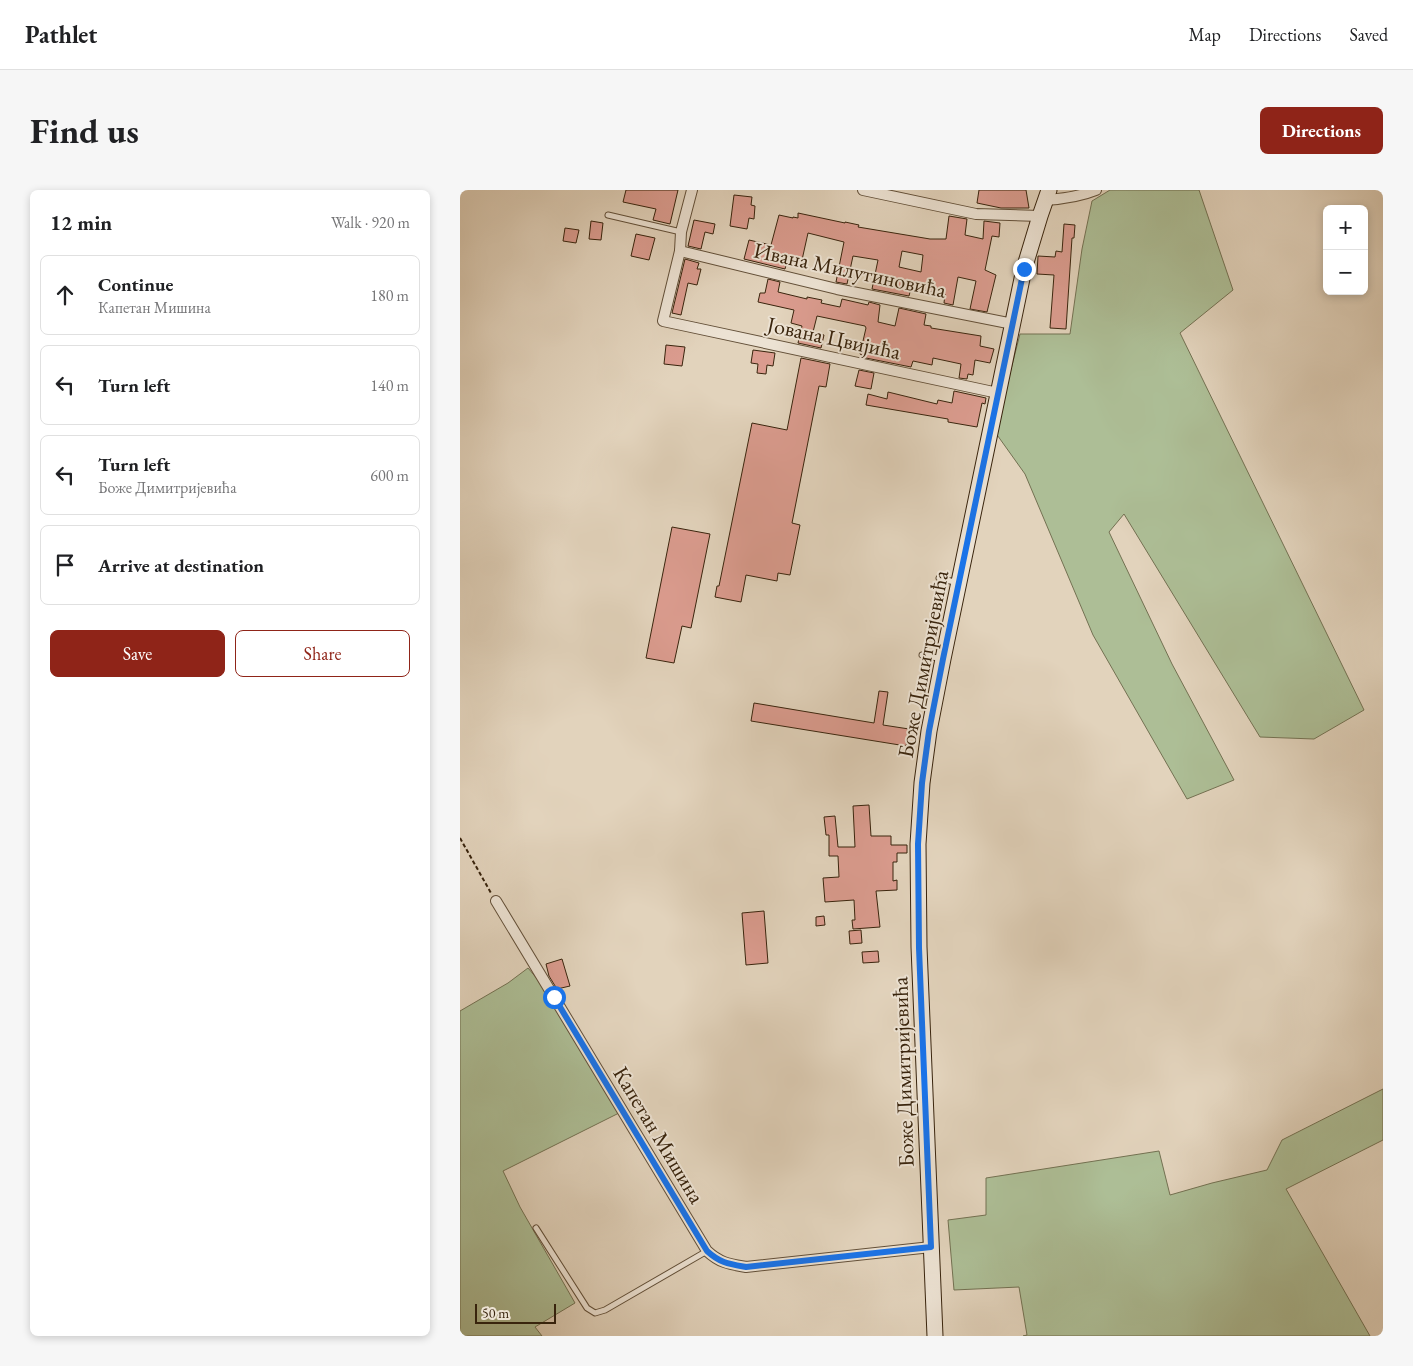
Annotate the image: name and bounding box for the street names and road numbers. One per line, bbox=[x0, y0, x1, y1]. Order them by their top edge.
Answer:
street label: Ивана Милутиновића bbox=[751, 235, 949, 305]
street label: Јована Цвијића bbox=[763, 309, 904, 366]
street label: Боже Димитријевића bbox=[891, 568, 955, 760]
street label: Боже Димитријевића bbox=[885, 976, 921, 1168]
street label: Капетан Мишина bbox=[607, 1061, 711, 1209]

